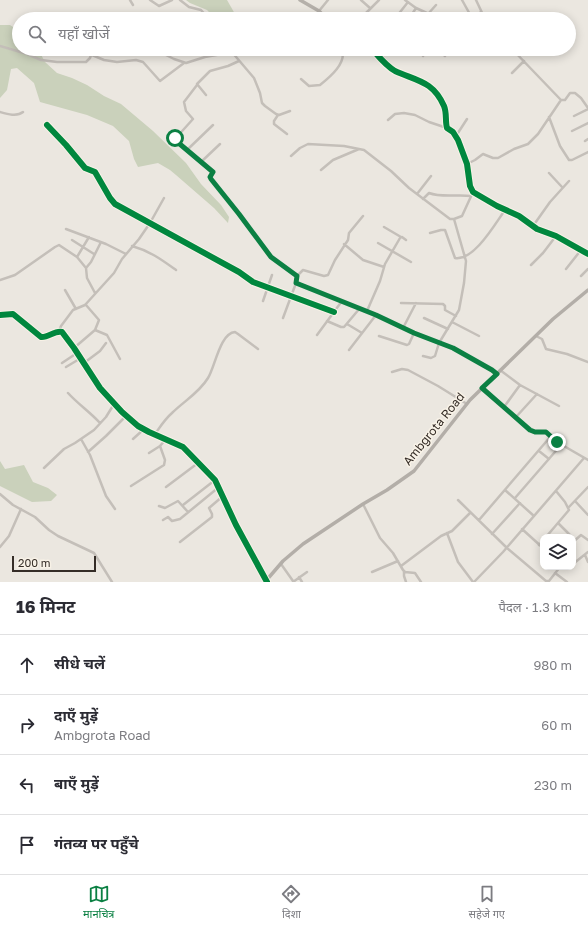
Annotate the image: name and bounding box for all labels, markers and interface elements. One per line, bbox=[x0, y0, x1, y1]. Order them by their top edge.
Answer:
search box bbox=[12, 12, 576, 56]
icon: search bbox=[26, 23, 48, 45]
text: यहाँ खोजें bbox=[58, 24, 110, 42]
route start bbox=[166, 129, 184, 147]
street label: Ambgrota Road bbox=[400, 389, 467, 468]
route end bbox=[548, 433, 566, 451]
map controls bbox=[540, 534, 576, 570]
button: layers bbox=[540, 534, 576, 570]
scale bar bbox=[12, 554, 96, 573]
text: 200 m bbox=[18, 556, 51, 569]
text: 16 मिनट bbox=[16, 596, 75, 617]
text: पैदल · 1.3 km bbox=[499, 599, 572, 615]
icon: ahead bbox=[16, 654, 38, 676]
text: सीधे चलें bbox=[54, 654, 105, 672]
text: 980 m bbox=[533, 657, 572, 673]
text: दाएँ मुड़ें bbox=[54, 706, 98, 724]
icon: right bbox=[16, 714, 38, 736]
text: 60 m bbox=[541, 717, 572, 733]
text: Ambgrota Road bbox=[54, 727, 151, 743]
icon: left bbox=[16, 774, 38, 796]
text: बाएँ मुड़ें bbox=[54, 774, 99, 792]
text: 230 m bbox=[534, 777, 572, 793]
icon: arrive bbox=[16, 834, 38, 856]
text: गंतव्य पर पहुँचे bbox=[54, 834, 139, 852]
tab: मानचित्र bbox=[83, 883, 114, 922]
tab: दिशा bbox=[280, 883, 302, 922]
tab: सहेजे गए bbox=[468, 883, 505, 922]

